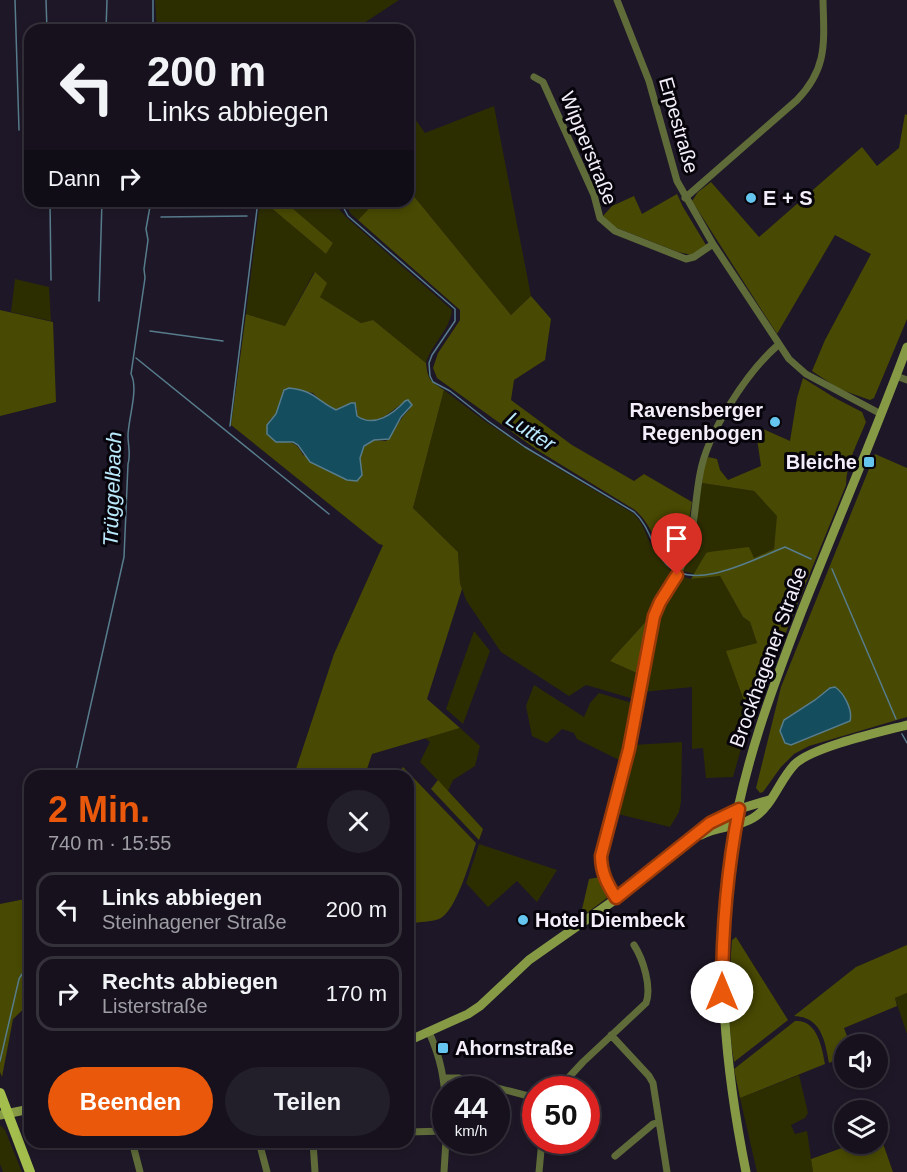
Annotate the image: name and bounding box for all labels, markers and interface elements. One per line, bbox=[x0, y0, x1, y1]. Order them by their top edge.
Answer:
icon: left bbox=[48, 48, 126, 126]
text: 200 m bbox=[147, 48, 266, 95]
street label: Erpestraße bbox=[655, 74, 703, 176]
street label: Wipperstraße bbox=[556, 88, 622, 208]
text: Links abbiegen bbox=[147, 97, 329, 127]
icon: right bbox=[113, 162, 146, 195]
text: Dann bbox=[48, 166, 101, 191]
place label: E + S bbox=[763, 187, 812, 209]
marker: E + S bbox=[744, 191, 758, 205]
place label: Ravensberger Regenbogen bbox=[630, 399, 763, 444]
water label: Lutter bbox=[502, 407, 561, 456]
marker: Ravensberger Regenbogen bbox=[768, 415, 782, 429]
water label: Trüggelbach bbox=[98, 431, 126, 547]
place label: Bleiche bbox=[786, 451, 857, 473]
marker: Bleiche bbox=[862, 455, 876, 469]
pin bbox=[651, 513, 702, 575]
icon: arrive bbox=[660, 522, 693, 555]
street label: Brockhagener Straße bbox=[725, 564, 811, 750]
text: 2 Min. bbox=[48, 789, 150, 830]
button: close bbox=[327, 790, 390, 853]
text: 740 m · 15:55 bbox=[48, 832, 171, 854]
text: Links abbiegen bbox=[102, 885, 262, 910]
icon: left bbox=[51, 893, 84, 926]
text: 200 m bbox=[326, 897, 387, 922]
place label: Hotel Diembeck bbox=[535, 909, 686, 931]
text: Steinhagener Straße bbox=[102, 911, 287, 933]
marker: Hotel Diembeck bbox=[516, 913, 530, 927]
position arrow bbox=[690, 960, 754, 1024]
text: Rechts abbiegen bbox=[102, 969, 278, 994]
icon: right bbox=[51, 977, 84, 1010]
text: 170 m bbox=[326, 981, 387, 1006]
text: Listerstraße bbox=[102, 995, 208, 1017]
map controls bbox=[834, 1034, 888, 1154]
button: sound bbox=[834, 1034, 888, 1088]
place label: Ahornstraße bbox=[455, 1037, 574, 1059]
marker: Ahornstraße bbox=[436, 1041, 450, 1055]
button: Beenden bbox=[48, 1067, 213, 1136]
button: Teilen bbox=[225, 1067, 390, 1136]
speed limit sign: 50 bbox=[522, 1076, 600, 1154]
text: 44 bbox=[454, 1091, 488, 1124]
button: layers bbox=[834, 1100, 888, 1154]
text: km/h bbox=[455, 1122, 487, 1139]

